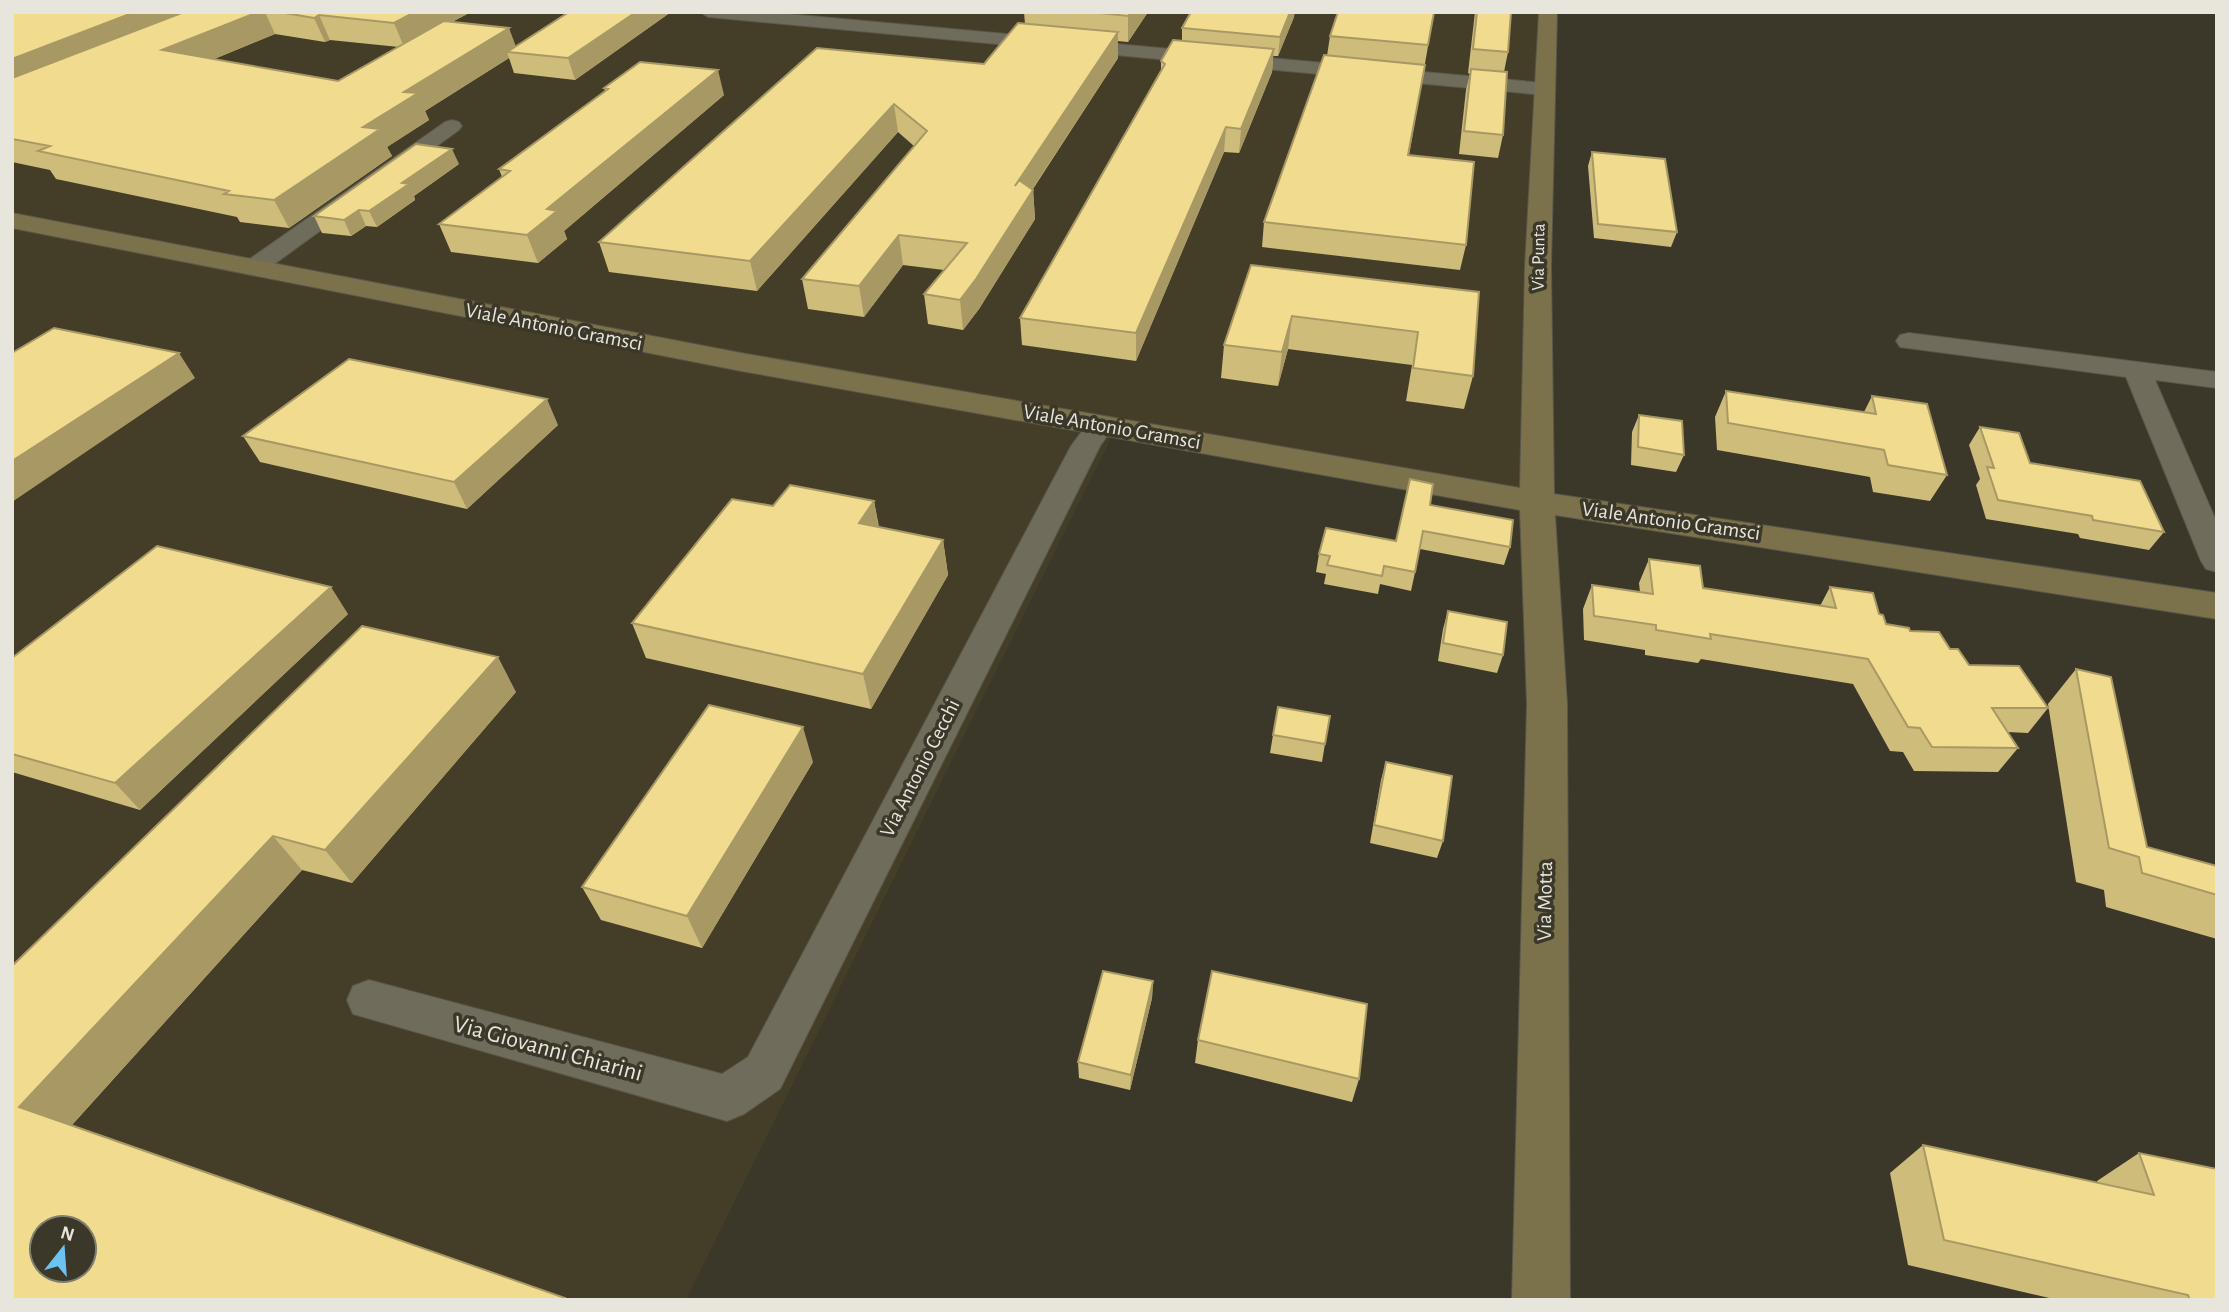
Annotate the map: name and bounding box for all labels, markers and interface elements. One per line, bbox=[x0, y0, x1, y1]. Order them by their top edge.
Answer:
street label: Via Punta bbox=[1529, 223, 1549, 291]
street label: Viale Antonio Gramsci bbox=[464, 300, 644, 354]
street label: Viale Antonio Gramsci bbox=[1022, 401, 1202, 453]
street label: Viale Antonio Gramsci bbox=[1580, 498, 1762, 544]
street label: Via Antonio Cecchi bbox=[876, 696, 964, 840]
street label: Via Motta bbox=[1534, 861, 1556, 941]
street label: Via Giovanni Chiarini bbox=[451, 1012, 645, 1086]
north arrow bbox=[28, 1214, 98, 1284]
text: N bbox=[58, 1223, 77, 1245]

